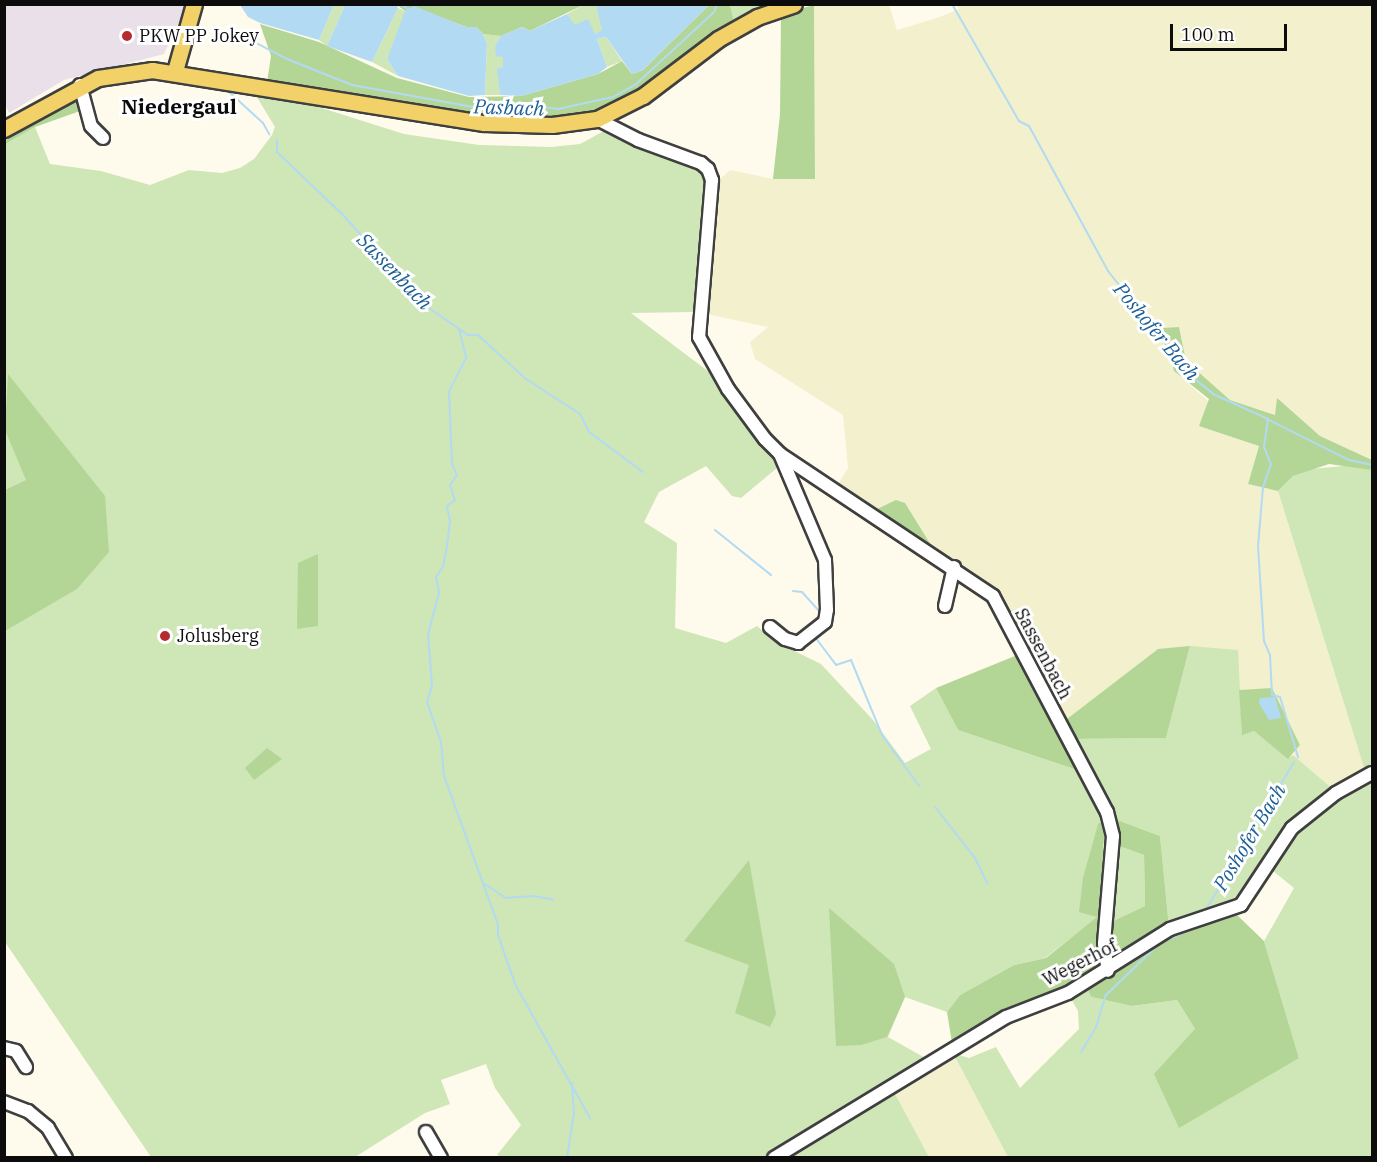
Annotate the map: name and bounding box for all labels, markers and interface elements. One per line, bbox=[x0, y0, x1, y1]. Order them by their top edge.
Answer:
scale bar bbox=[1173, 12, 1290, 50]
text: 100 m bbox=[1181, 23, 1235, 46]
place label: PKW PP Jokey bbox=[139, 25, 259, 47]
marker: PKW PP Jokey bbox=[120, 29, 134, 43]
district label: Niedergaul bbox=[121, 93, 237, 119]
water label: Pasbach bbox=[473, 94, 545, 120]
water label: Sassenbach bbox=[352, 228, 438, 314]
water label: Poshofer Bach bbox=[1109, 277, 1205, 385]
street label: Sassenbach bbox=[1010, 605, 1076, 703]
place label: Jolusberg bbox=[177, 625, 259, 647]
marker: Jolusberg bbox=[158, 629, 172, 643]
water label: Poshofer Bach bbox=[1208, 779, 1290, 895]
street label: Wegerhof bbox=[1039, 935, 1121, 991]

